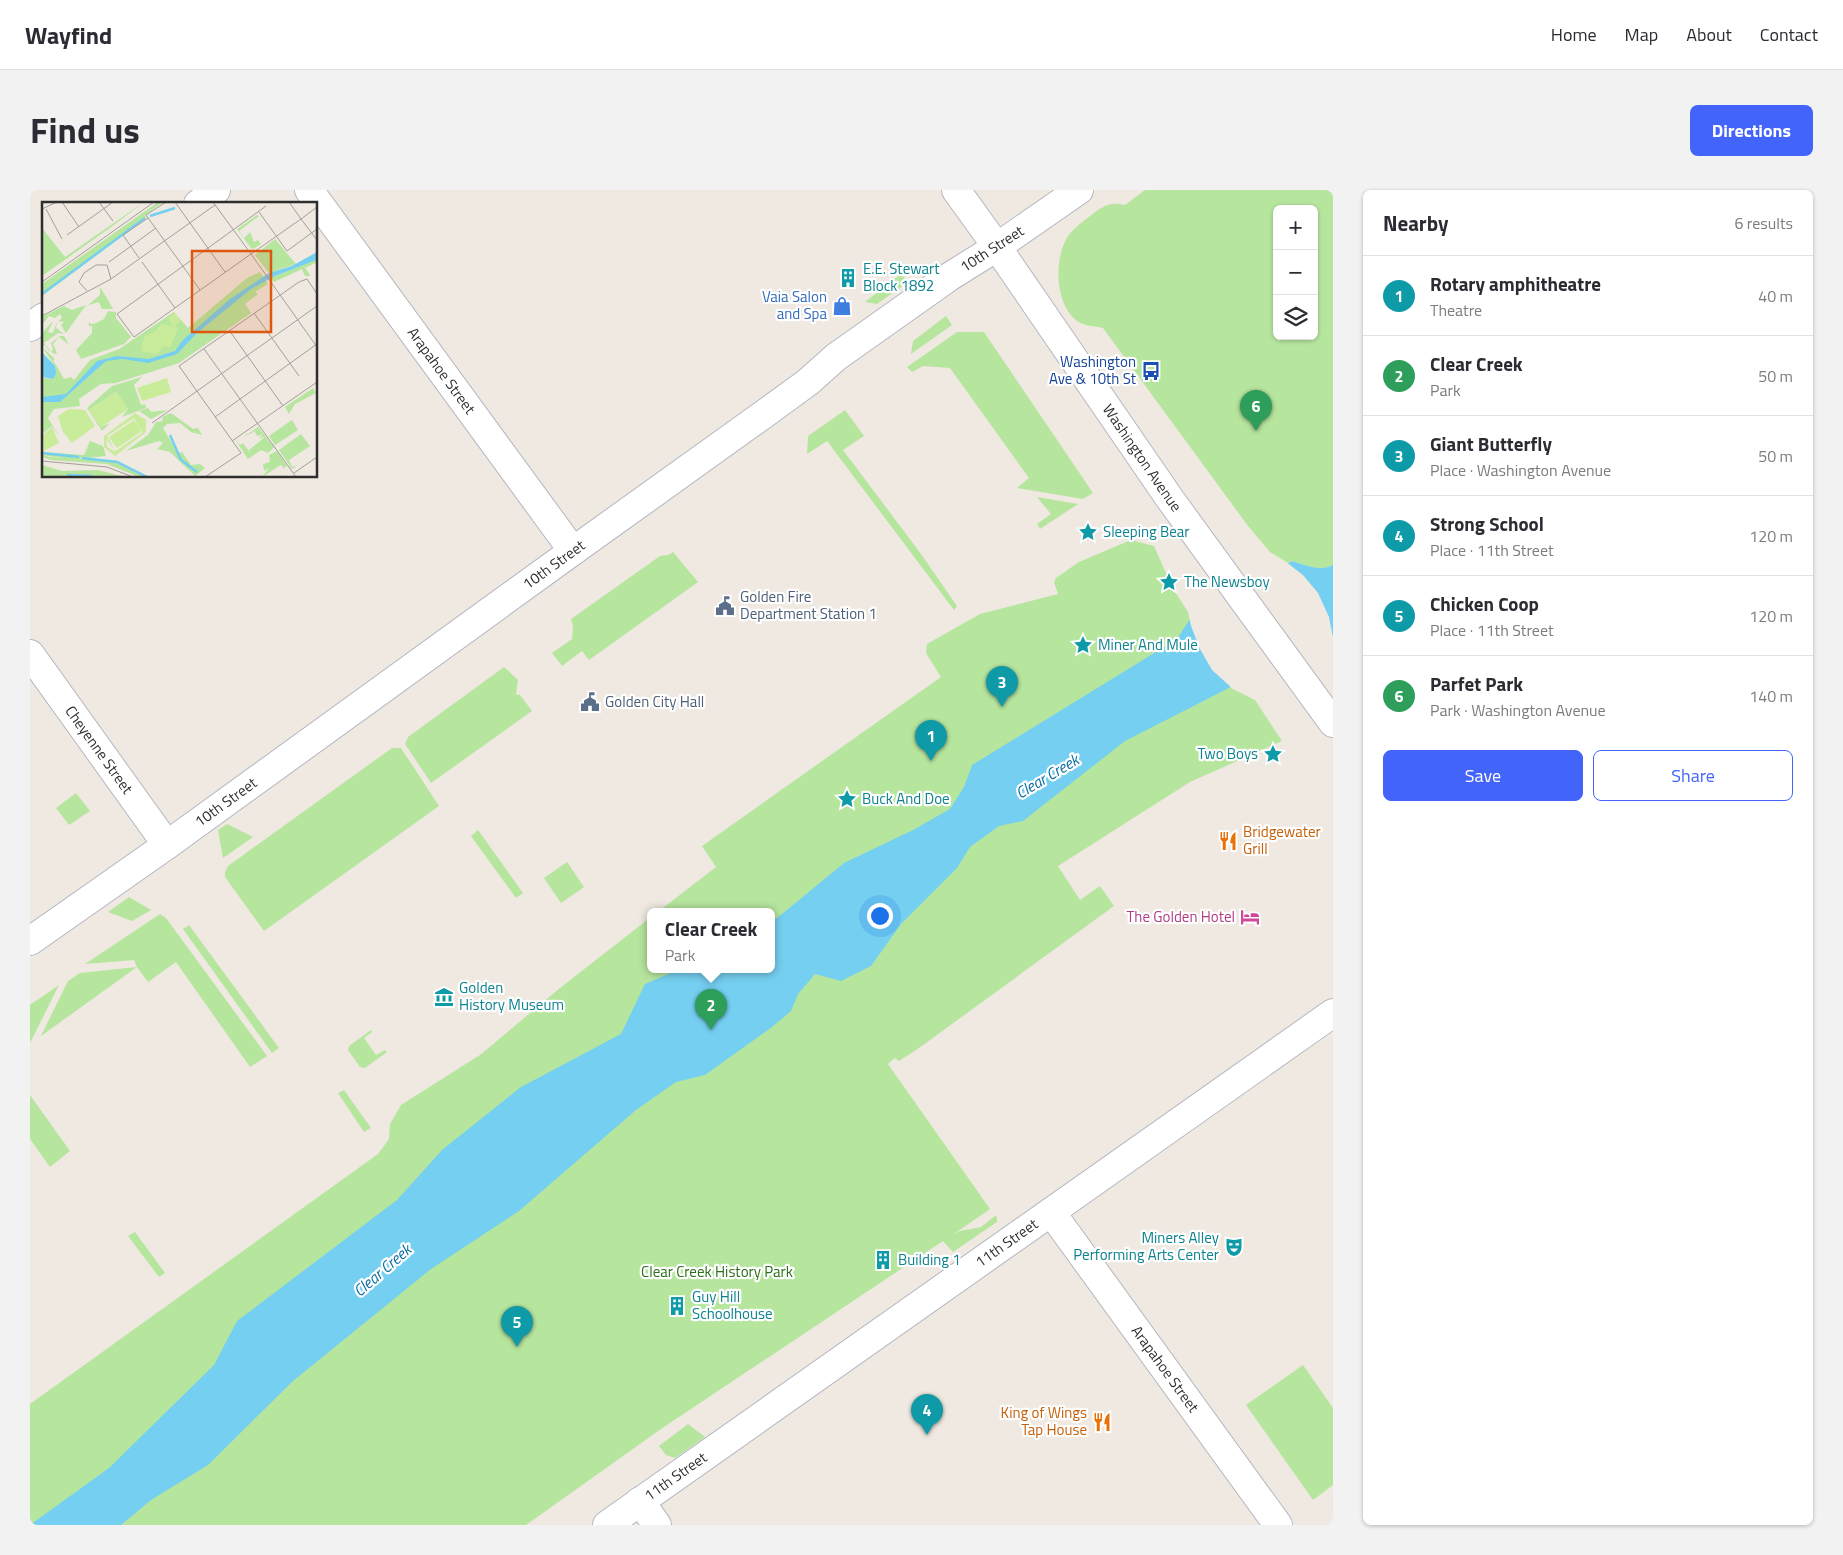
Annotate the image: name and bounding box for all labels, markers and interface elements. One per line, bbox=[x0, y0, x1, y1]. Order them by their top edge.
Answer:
text: Wayfind bbox=[25, 17, 112, 53]
text: Home bbox=[1551, 21, 1597, 48]
text: Map bbox=[1625, 21, 1658, 48]
text: About bbox=[1686, 21, 1732, 48]
text: Contact bbox=[1760, 21, 1818, 48]
text: Find us bbox=[30, 103, 140, 157]
button: Directions bbox=[1690, 105, 1813, 156]
inset map bbox=[42, 202, 318, 478]
map controls bbox=[1273, 205, 1318, 340]
button: + bbox=[1273, 205, 1318, 250]
text: Nearby bbox=[1383, 207, 1448, 239]
text: 6 results bbox=[1734, 211, 1793, 235]
street label: 10th Street bbox=[955, 219, 1029, 278]
button: − bbox=[1273, 250, 1318, 295]
place label: E.E. Stewart Block 1892 bbox=[863, 257, 940, 297]
building icon: E.E. Stewart Block 1892 bbox=[837, 267, 859, 289]
text: Rotary amphitheatre bbox=[1430, 269, 1601, 298]
text: 1 bbox=[1395, 284, 1403, 308]
text: 40 m bbox=[1758, 284, 1793, 308]
place label: Vaia Salon and Spa bbox=[762, 285, 827, 325]
shop icon: Vaia Salon and Spa bbox=[831, 295, 853, 317]
button: layers bbox=[1273, 295, 1318, 340]
text: Theatre bbox=[1430, 298, 1482, 322]
street label: Arapahoe Street bbox=[402, 322, 482, 419]
text: Clear Creek bbox=[1430, 349, 1523, 378]
place label: Washington Ave & 10th St bbox=[1049, 350, 1137, 390]
bus stop icon: Washington Ave & 10th St bbox=[1140, 360, 1162, 382]
text: 2 bbox=[1395, 364, 1403, 388]
text: 50 m bbox=[1758, 364, 1793, 388]
text: Park bbox=[1430, 378, 1461, 402]
pin: 6 bbox=[1240, 390, 1272, 431]
street label: Washington Avenue bbox=[1097, 399, 1188, 516]
text: Giant Butterfly bbox=[1430, 429, 1552, 458]
text: 3 bbox=[1395, 444, 1403, 468]
text: 50 m bbox=[1758, 444, 1793, 468]
text: Place · Washington Avenue bbox=[1430, 458, 1611, 482]
text: Strong School bbox=[1430, 509, 1544, 538]
place label: Sleeping Bear bbox=[1103, 520, 1190, 543]
place icon: Sleeping Bear bbox=[1077, 521, 1099, 543]
text: 4 bbox=[1395, 524, 1403, 548]
text: 120 m bbox=[1749, 524, 1793, 548]
street label: 10th Street bbox=[518, 534, 590, 595]
text: Place · 11th Street bbox=[1430, 538, 1554, 562]
place label: The Newsboy bbox=[1184, 570, 1270, 593]
place icon: The Newsboy bbox=[1158, 571, 1180, 593]
place label: Golden Fire Department Station 1 bbox=[740, 585, 877, 625]
text: Chicken Coop bbox=[1430, 589, 1539, 618]
public building icon: Golden Fire Department Station 1 bbox=[714, 595, 736, 617]
text: 5 bbox=[1395, 604, 1403, 628]
text: 120 m bbox=[1749, 604, 1793, 628]
text: Place · 11th Street bbox=[1430, 618, 1554, 642]
place label: Miner And Mule bbox=[1098, 633, 1198, 656]
place icon: Miner And Mule bbox=[1072, 634, 1094, 656]
pin: 3 bbox=[986, 666, 1018, 707]
text: Parfet Park bbox=[1430, 669, 1523, 698]
text: 6 bbox=[1395, 684, 1403, 708]
text: 140 m bbox=[1749, 684, 1793, 708]
place label: Golden City Hall bbox=[605, 690, 704, 713]
public building icon: Golden City Hall bbox=[579, 691, 601, 713]
text: Park · Washington Avenue bbox=[1430, 698, 1606, 722]
street label: Cheyenne Street bbox=[60, 701, 139, 799]
pin: 1 bbox=[915, 720, 947, 761]
place label: Two Boys bbox=[1197, 742, 1258, 765]
place icon: Two Boys bbox=[1262, 743, 1284, 765]
water label: Clear Creek bbox=[1011, 747, 1085, 804]
button: Save bbox=[1383, 750, 1583, 801]
button: Share bbox=[1593, 750, 1793, 801]
street label: 10th Street bbox=[190, 771, 262, 832]
place label: Buck And Doe bbox=[862, 787, 950, 810]
place icon: Buck And Doe bbox=[836, 788, 858, 810]
place label: Bridgewater Grill bbox=[1243, 820, 1321, 860]
restaurant icon: Bridgewater Grill bbox=[1217, 830, 1239, 852]
your location bbox=[867, 903, 893, 929]
place label: The Golden Hotel bbox=[1126, 905, 1235, 928]
hotel icon: The Golden Hotel bbox=[1239, 906, 1261, 928]
popup bbox=[647, 908, 775, 973]
text: Clear Creek bbox=[665, 914, 757, 943]
text: Park bbox=[665, 943, 695, 967]
place label: Golden History Museum bbox=[459, 976, 564, 1016]
museum icon: Golden History Museum bbox=[433, 986, 455, 1008]
pin: 2 bbox=[695, 989, 727, 1030]
street label: 11th Street bbox=[970, 1212, 1043, 1273]
place label: Miners Alley Performing Arts Center bbox=[1073, 1226, 1219, 1266]
theatre icon: Miners Alley Performing Arts Center bbox=[1223, 1236, 1245, 1258]
water label: Clear Creek bbox=[348, 1237, 418, 1302]
place label: Building 1 bbox=[898, 1248, 961, 1271]
building icon: Building 1 bbox=[872, 1249, 894, 1271]
park label: Clear Creek History Park bbox=[641, 1260, 793, 1283]
place label: Guy Hill Schoolhouse bbox=[692, 1285, 773, 1325]
building icon: Guy Hill Schoolhouse bbox=[666, 1295, 688, 1317]
pin: 5 bbox=[501, 1306, 533, 1347]
street label: Arapahoe Street bbox=[1126, 1320, 1205, 1418]
pin: 4 bbox=[911, 1394, 943, 1435]
place label: King of Wings Tap House bbox=[1001, 1401, 1087, 1441]
restaurant icon: King of Wings Tap House bbox=[1091, 1411, 1113, 1433]
street label: 11th Street bbox=[639, 1446, 712, 1506]

